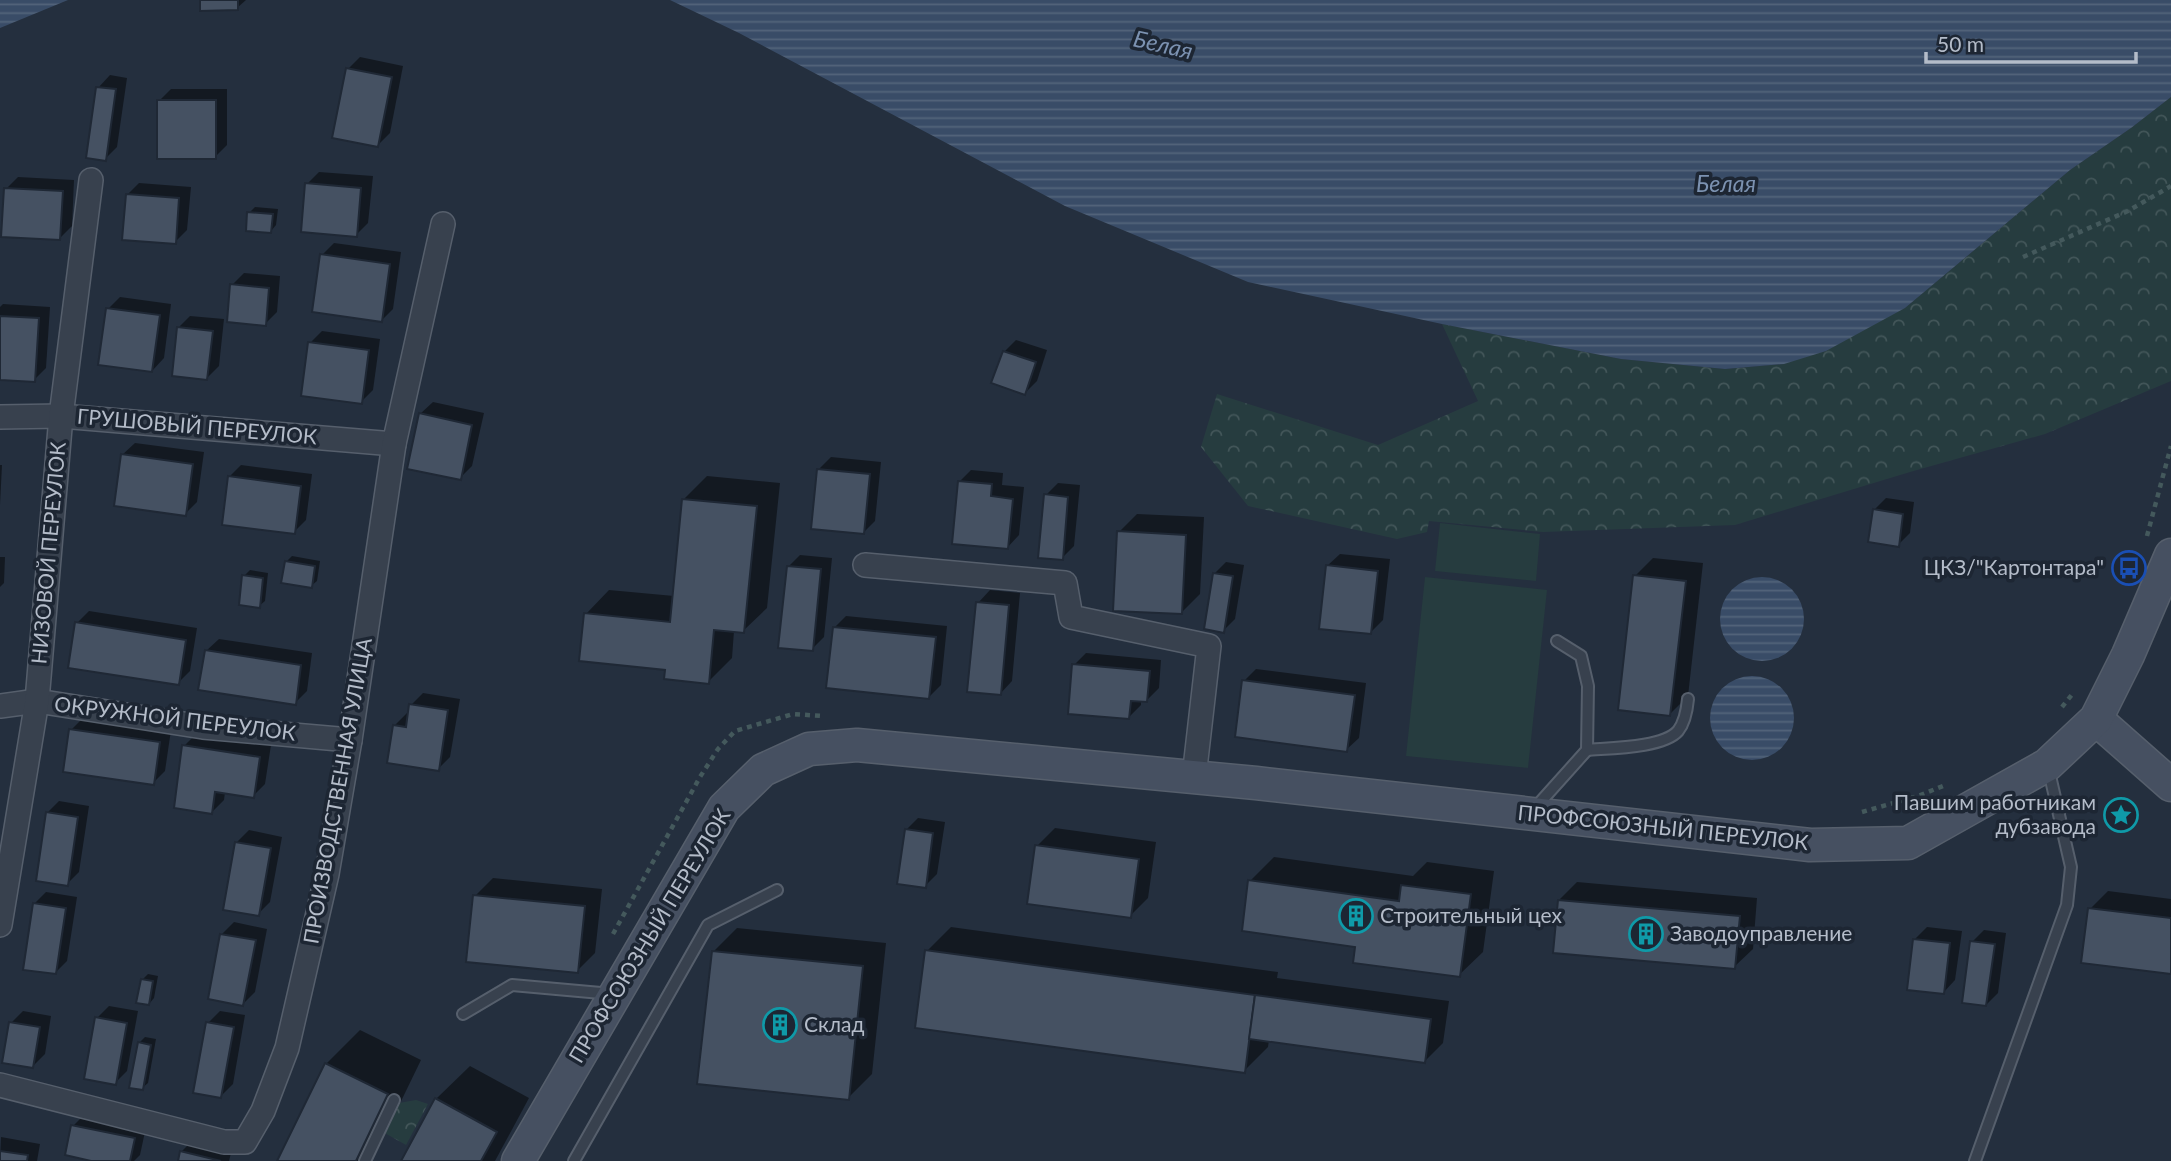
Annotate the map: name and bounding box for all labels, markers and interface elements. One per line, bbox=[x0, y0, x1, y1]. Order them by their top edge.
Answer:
scale bar bbox=[1926, 21, 2136, 65]
water label: Белая bbox=[1131, 24, 1196, 64]
text: 50 m bbox=[1937, 31, 1984, 56]
water label: Белая bbox=[1696, 169, 1756, 197]
street label: ГРУШОВЫЙ ПЕРЕУЛОК bbox=[76, 403, 318, 448]
street label: НИЗОВОЙ ПЕРЕУЛОК bbox=[25, 441, 70, 665]
bus stop icon: ЦКЗ/"Картонтара" bbox=[2110, 549, 2148, 587]
place label: ЦКЗ/"Картонтара" bbox=[1924, 554, 2104, 579]
street label: ПРОИЗВОДСТВЕННАЯ УЛИЦА bbox=[297, 635, 376, 946]
street label: ОКРУЖНОЙ ПЕРЕУЛОК bbox=[53, 690, 297, 745]
place label: Павшим работникам дубзавода bbox=[1894, 789, 2096, 838]
place icon: Павшим работникам дубзавода bbox=[2102, 796, 2140, 834]
street label: ПРОФСОЮЗНЫЙ ПЕРЕУЛОК bbox=[1517, 799, 1810, 854]
street label: ПРОФСОЮЗНЫЙ ПЕРЕУЛОК bbox=[563, 804, 735, 1067]
building icon: Строительный цех bbox=[1337, 897, 1375, 935]
place label: Строительный цех bbox=[1380, 902, 1562, 927]
building icon: Заводоуправление bbox=[1627, 915, 1665, 953]
place label: Заводоуправление bbox=[1670, 920, 1852, 945]
building icon: Склад bbox=[761, 1006, 799, 1044]
place label: Склад bbox=[804, 1011, 865, 1036]

